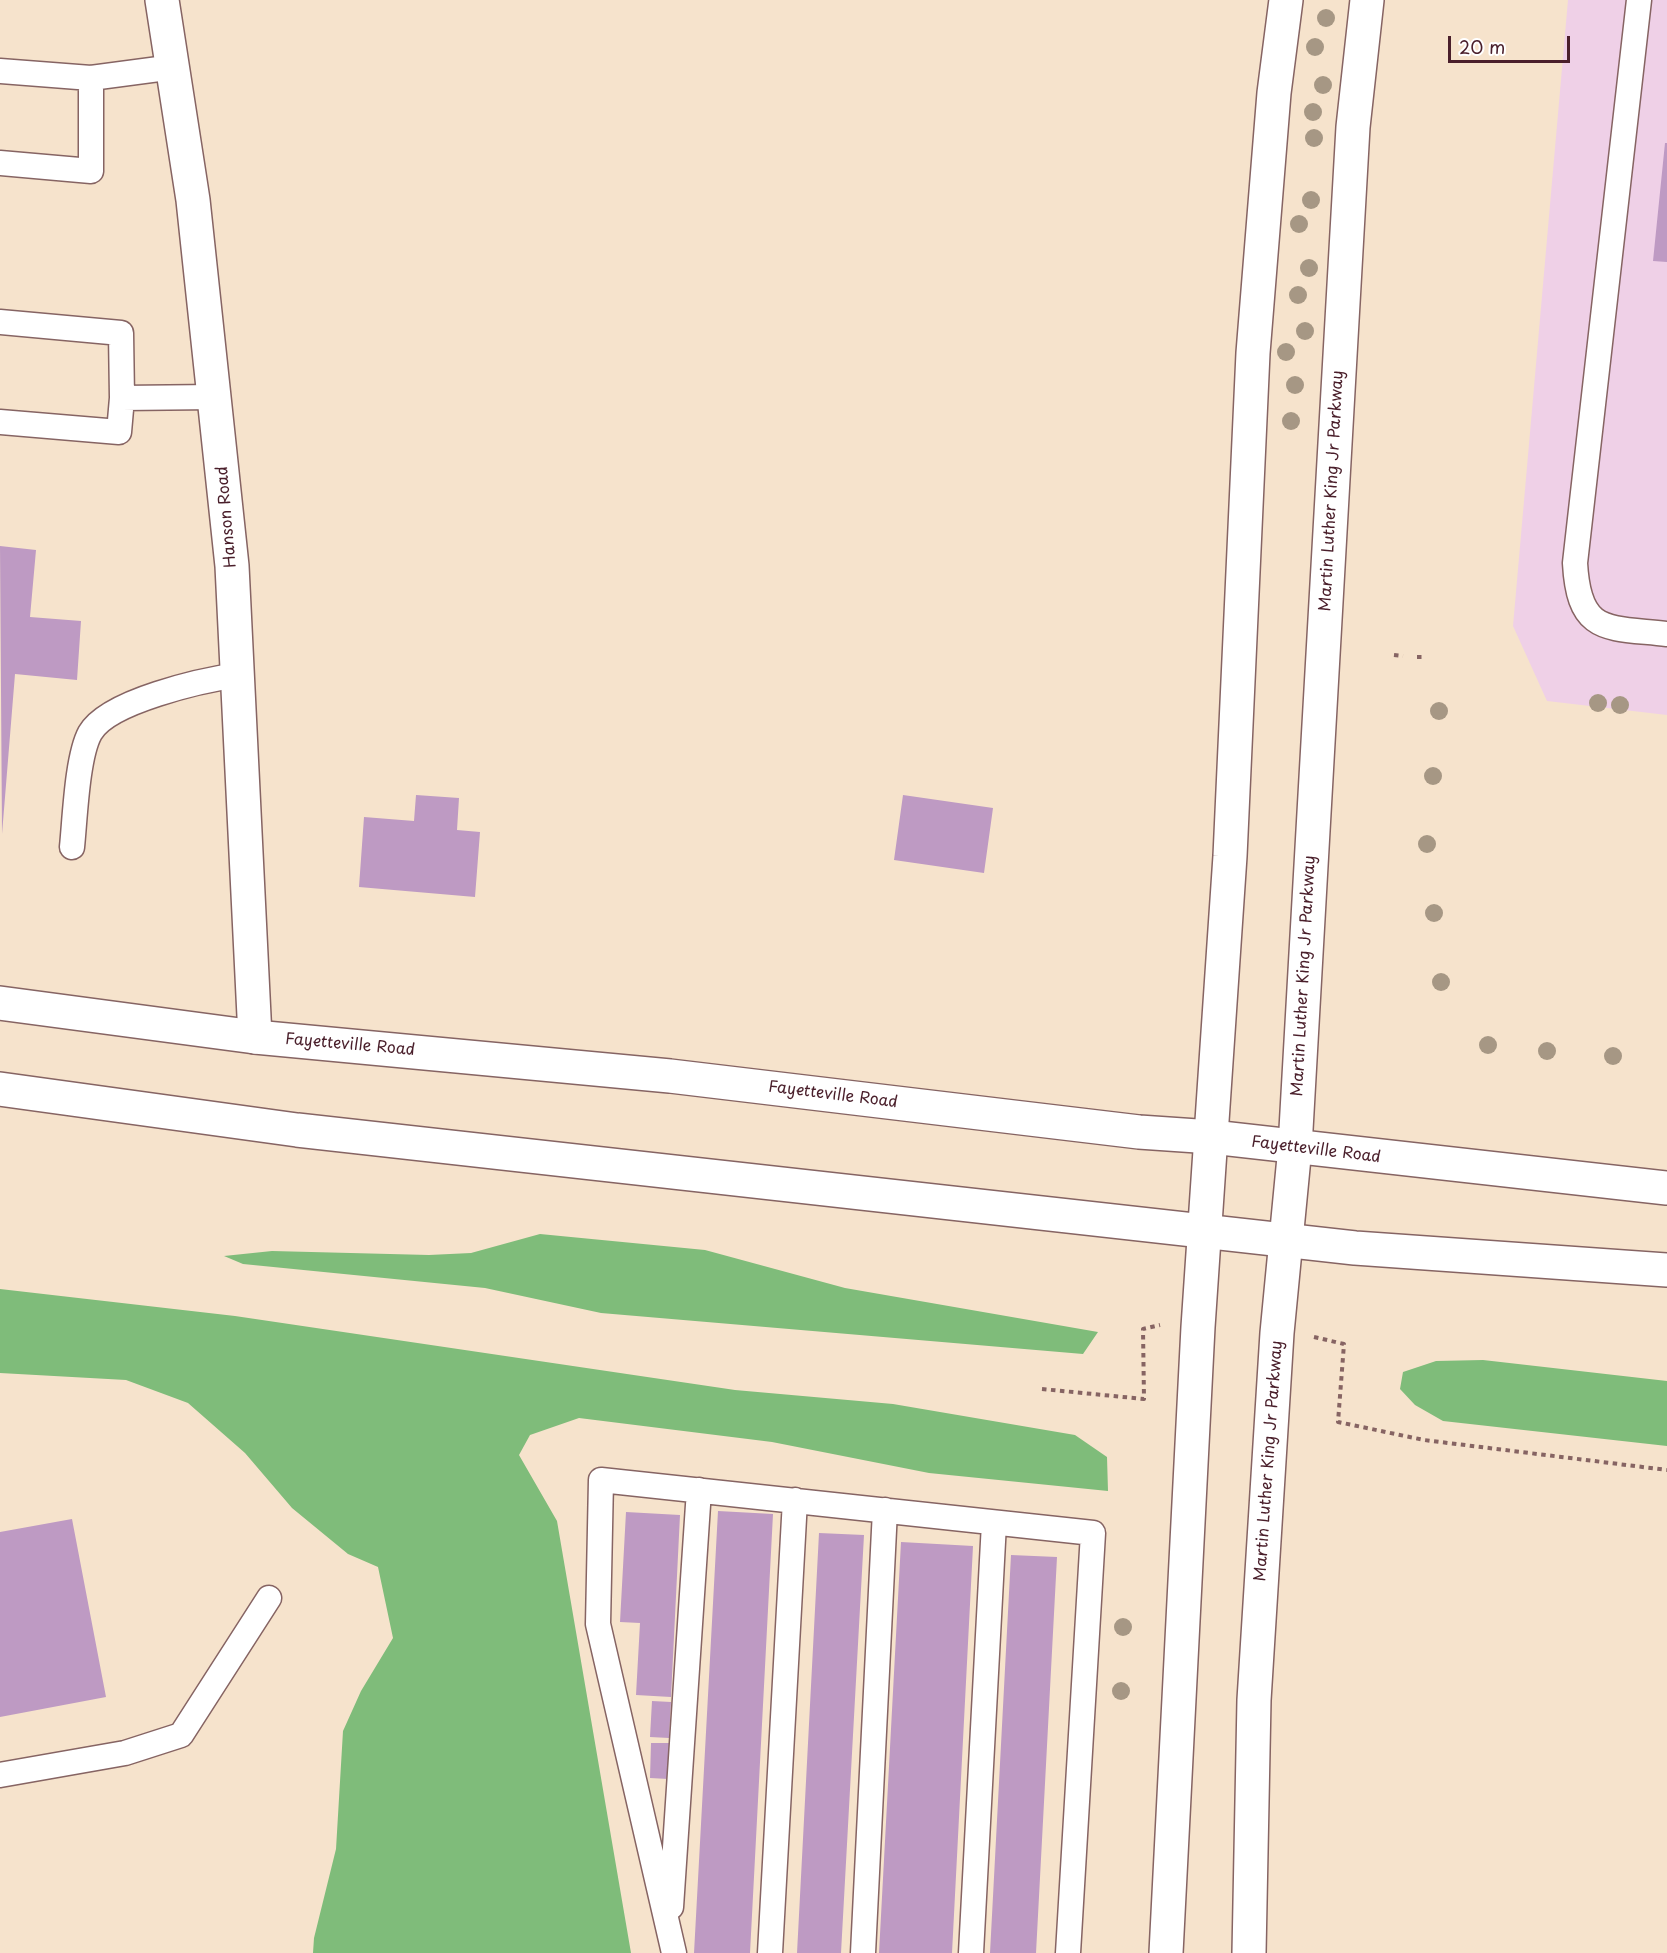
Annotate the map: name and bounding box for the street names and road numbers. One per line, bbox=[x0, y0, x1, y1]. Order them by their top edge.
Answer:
street label: Martin Luther King Jr Parkway bbox=[1316, 370, 1348, 612]
street label: Hanson Road bbox=[213, 465, 241, 569]
street label: Martin Luther King Jr Parkway bbox=[1288, 855, 1320, 1097]
street label: Fayetteville Road bbox=[284, 1030, 416, 1060]
street label: Fayetteville Road bbox=[767, 1078, 899, 1112]
street label: Fayetteville Road bbox=[1250, 1133, 1382, 1167]
street label: Martin Luther King Jr Parkway bbox=[1251, 1340, 1287, 1582]

